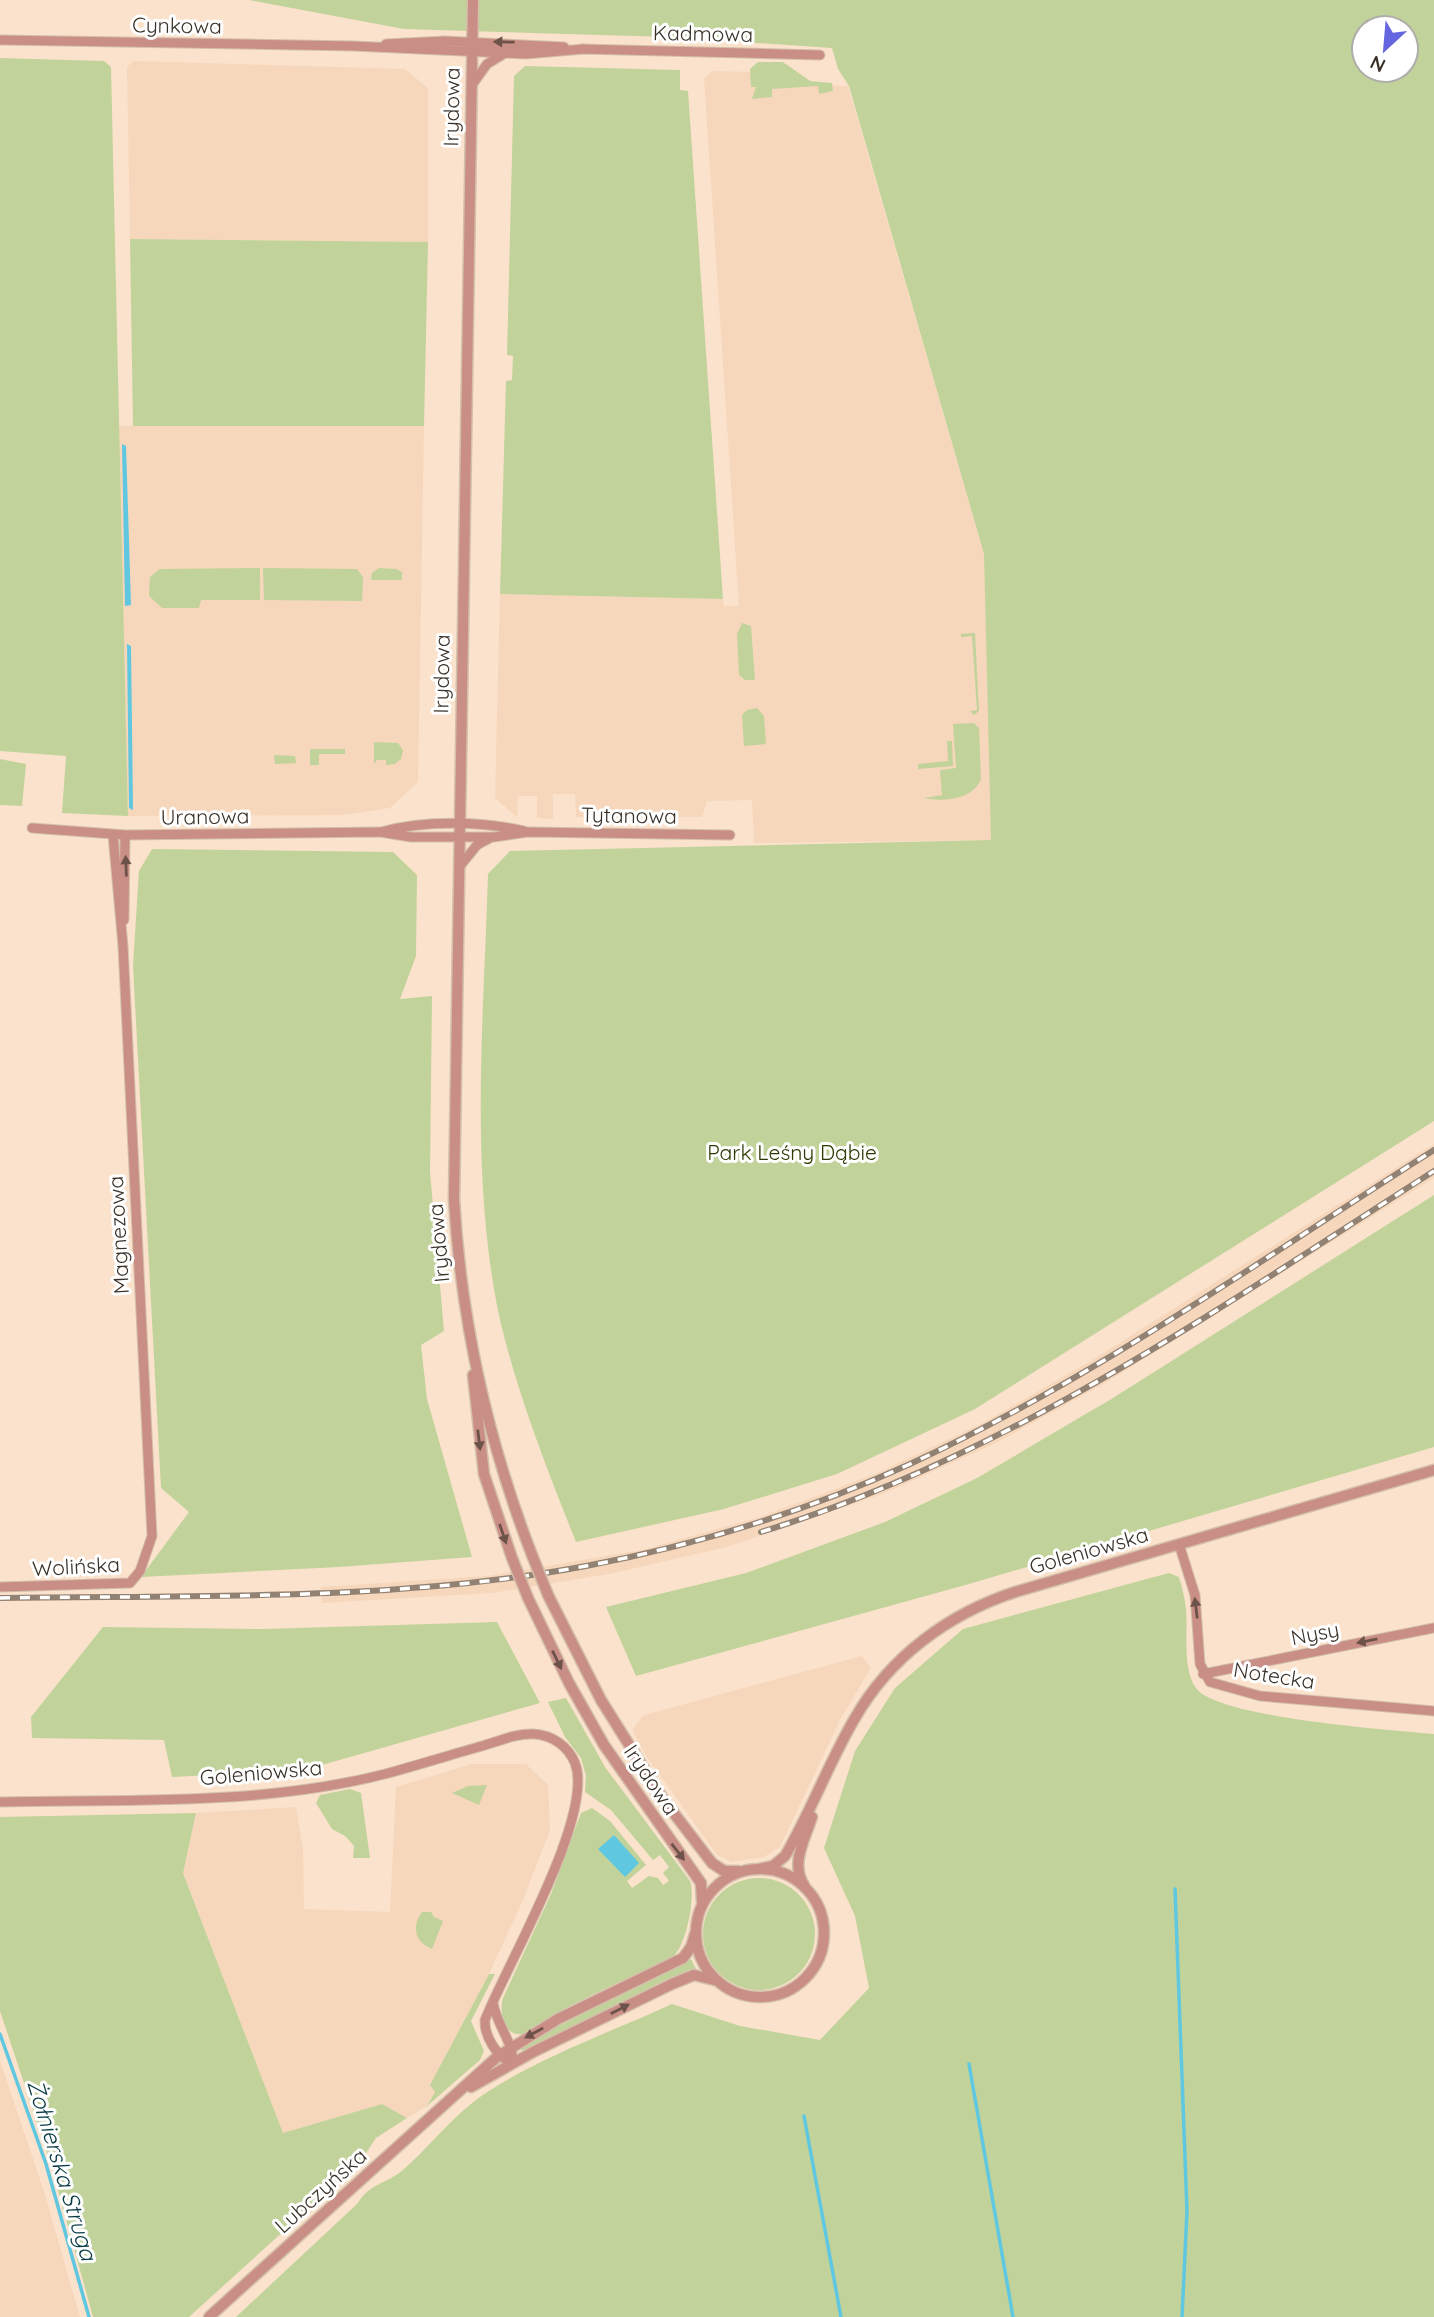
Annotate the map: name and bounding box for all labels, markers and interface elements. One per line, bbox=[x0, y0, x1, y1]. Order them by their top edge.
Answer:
street label: Cynkowa bbox=[132, 11, 222, 39]
north arrow bbox=[1350, 14, 1420, 84]
street label: Kadmowa bbox=[653, 19, 753, 47]
one-way arrow bbox=[493, 37, 515, 48]
text: N bbox=[1366, 50, 1389, 78]
street label: Irydowa bbox=[437, 67, 465, 147]
street label: Irydowa bbox=[427, 634, 455, 714]
street label: Tytanowa bbox=[581, 801, 677, 829]
street label: Uranowa bbox=[160, 802, 250, 830]
one-way arrow bbox=[120, 855, 132, 877]
park label: Park Leśny Dąbie bbox=[707, 1139, 877, 1165]
street label: Magnezowa bbox=[102, 1175, 134, 1295]
street label: Irydowa bbox=[422, 1203, 454, 1284]
one-way arrow bbox=[473, 1430, 484, 1452]
street label: Goleniowska bbox=[1026, 1521, 1151, 1579]
one-way arrow bbox=[498, 1523, 509, 1544]
street label: Wolińska bbox=[31, 1551, 120, 1581]
one-way arrow bbox=[1191, 1597, 1202, 1619]
street label: Nysy bbox=[1288, 1616, 1341, 1650]
one-way arrow bbox=[1356, 1636, 1378, 1647]
one-way arrow bbox=[552, 1650, 563, 1670]
street label: Notecka bbox=[1232, 1656, 1316, 1694]
street label: Irydowa bbox=[619, 1739, 685, 1820]
street label: Goleniowska bbox=[199, 1754, 323, 1790]
one-way arrow bbox=[671, 1843, 686, 1861]
one-way arrow bbox=[610, 2003, 630, 2015]
one-way arrow bbox=[524, 2027, 544, 2039]
water label: Żołnierska Struga bbox=[21, 2076, 104, 2265]
street label: Lubczyńska bbox=[269, 2142, 372, 2238]

